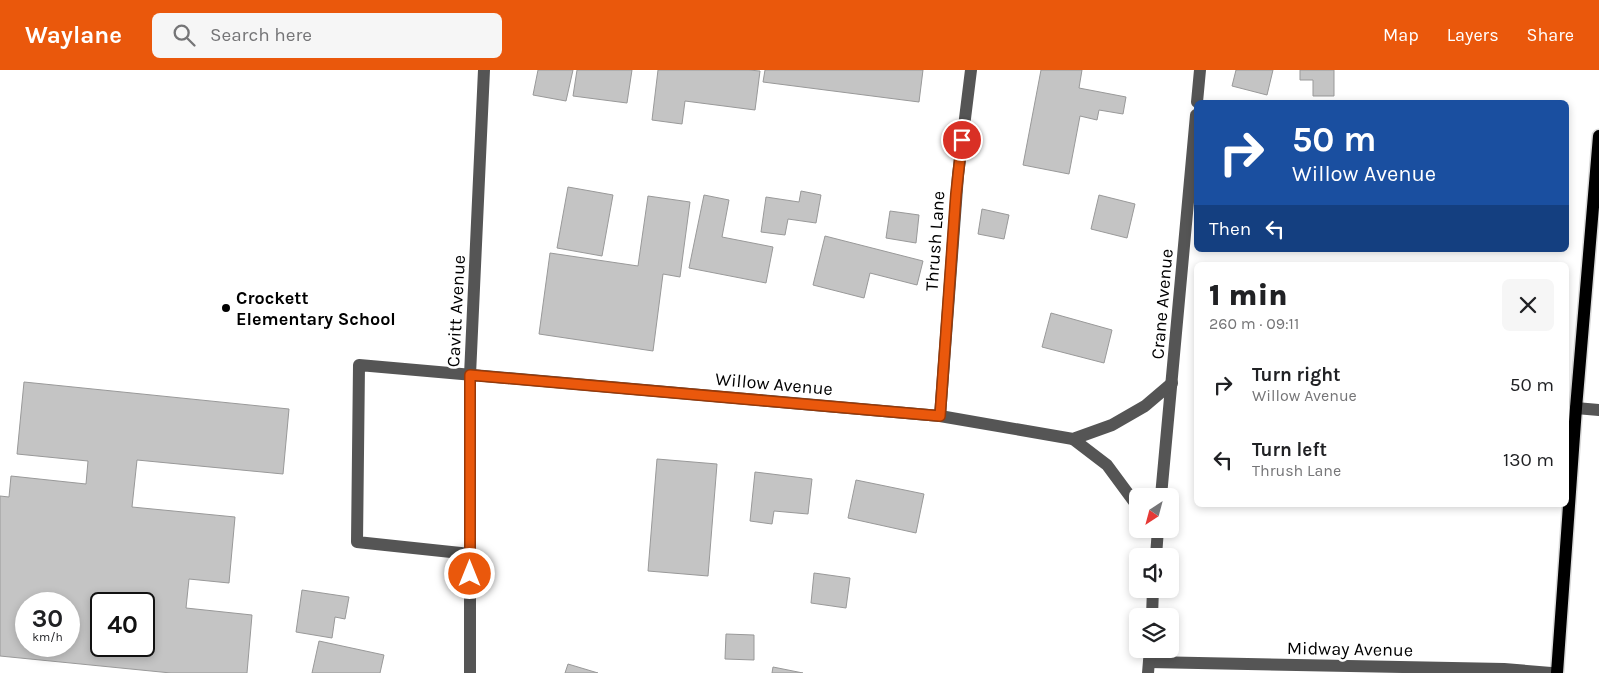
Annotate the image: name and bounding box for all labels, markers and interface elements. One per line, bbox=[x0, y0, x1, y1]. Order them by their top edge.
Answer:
search box bbox=[152, 13, 502, 58]
text: Waylane bbox=[25, 21, 122, 49]
icon: search bbox=[170, 21, 198, 49]
text: Search here bbox=[210, 24, 312, 46]
text: Map bbox=[1383, 24, 1419, 46]
text: Layers bbox=[1447, 24, 1499, 46]
text: Share bbox=[1527, 24, 1574, 46]
pin bbox=[941, 119, 983, 161]
text: 50 m bbox=[1292, 119, 1377, 160]
icon: right bbox=[1209, 120, 1274, 185]
icon: arrive bbox=[948, 126, 976, 154]
text: Willow Avenue bbox=[1292, 161, 1436, 187]
street label: Thrush Lane bbox=[921, 190, 949, 292]
icon: left bbox=[1261, 215, 1289, 243]
text: Then bbox=[1209, 218, 1251, 240]
street label: Crane Avenue bbox=[1146, 248, 1178, 360]
street label: Cavitt Avenue bbox=[442, 254, 470, 368]
text: 1 min bbox=[1209, 277, 1288, 313]
button: close bbox=[1502, 279, 1554, 331]
place label: Crockett Elementary School bbox=[236, 287, 396, 330]
marker: Crockett Elementary School bbox=[220, 302, 232, 314]
text: 260 m · 09:11 bbox=[1209, 314, 1299, 333]
text: Turn right bbox=[1252, 364, 1341, 386]
street label: Willow Avenue bbox=[714, 368, 834, 400]
icon: right bbox=[1209, 371, 1237, 399]
text: 50 m bbox=[1510, 374, 1554, 396]
text: Willow Avenue bbox=[1252, 386, 1357, 405]
text: Turn left bbox=[1252, 439, 1327, 461]
icon: left bbox=[1209, 446, 1237, 474]
text: 130 m bbox=[1503, 449, 1554, 471]
text: Thrush Lane bbox=[1252, 461, 1341, 480]
north arrow bbox=[1129, 488, 1179, 538]
map controls bbox=[1129, 488, 1179, 658]
position arrow bbox=[443, 547, 495, 599]
button: sound bbox=[1129, 548, 1179, 598]
speed limit sign: 40 bbox=[90, 592, 155, 657]
text: 30 bbox=[32, 604, 63, 633]
button: layers bbox=[1129, 608, 1179, 658]
text: km/h bbox=[32, 630, 63, 644]
street label: Midway Avenue bbox=[1287, 637, 1413, 661]

